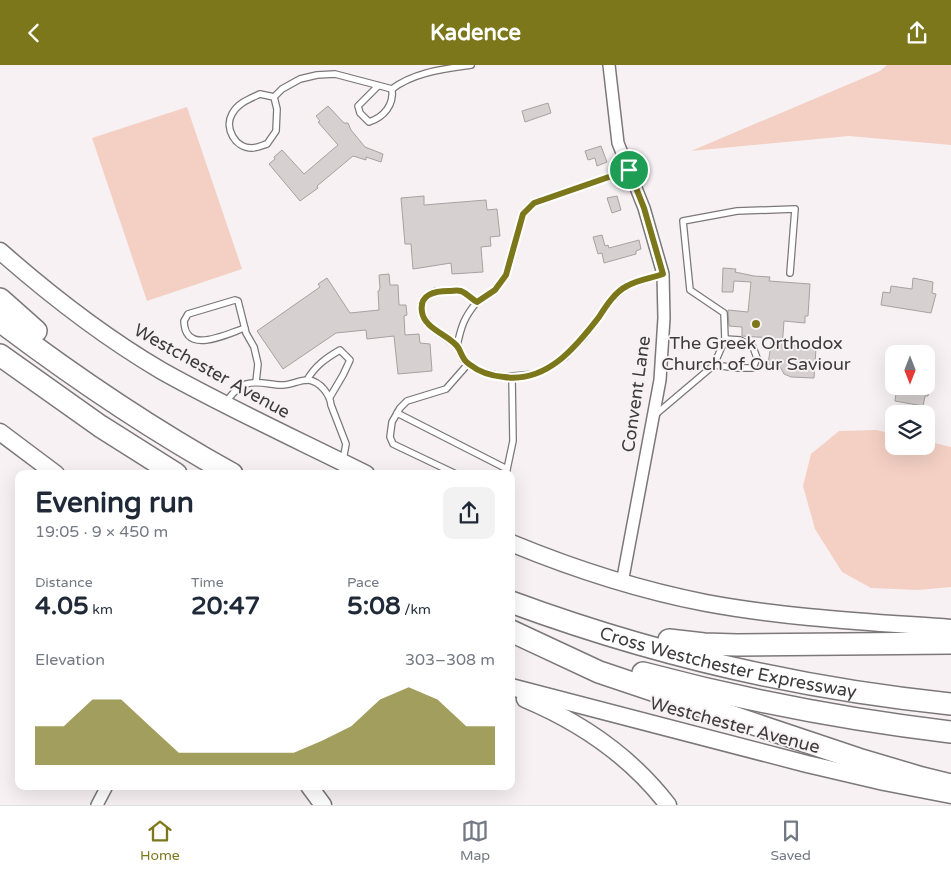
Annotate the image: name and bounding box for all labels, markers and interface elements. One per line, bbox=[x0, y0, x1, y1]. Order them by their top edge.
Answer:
icon: back bbox=[20, 19, 48, 47]
icon: share bbox=[903, 19, 931, 47]
text: Kadence bbox=[430, 20, 521, 46]
pin bbox=[608, 149, 650, 191]
icon: arrive bbox=[615, 156, 643, 184]
marker: The Greek Orthodox Church of Our Saviour bbox=[750, 318, 762, 330]
street label: Westchester Avenue bbox=[130, 319, 294, 423]
place label: The Greek Orthodox Church of Our Saviour bbox=[661, 332, 851, 375]
street label: Convent Lane bbox=[617, 334, 655, 454]
north arrow bbox=[885, 345, 935, 395]
map controls bbox=[885, 345, 935, 455]
button: layers bbox=[885, 405, 935, 455]
text: Evening run bbox=[35, 486, 194, 520]
button: share bbox=[443, 487, 495, 539]
text: 19:05 · 9 × 450 m bbox=[35, 522, 168, 542]
text: Distance bbox=[35, 574, 93, 591]
text: Time bbox=[191, 574, 224, 591]
text: Pace bbox=[347, 574, 379, 591]
text: 4.05 bbox=[35, 591, 89, 621]
text: 20:47 bbox=[191, 591, 260, 621]
text: 5:08 bbox=[347, 591, 401, 621]
text: km bbox=[89, 601, 113, 618]
text: /km bbox=[401, 601, 431, 618]
street label: Cross Westchester Expressway bbox=[597, 622, 859, 703]
text: Elevation bbox=[35, 650, 105, 670]
text: 303–308 m bbox=[405, 650, 495, 670]
street label: Westchester Avenue bbox=[648, 692, 822, 758]
tab: Home bbox=[140, 817, 180, 864]
tab: Map bbox=[460, 817, 490, 864]
tab: Saved bbox=[770, 817, 811, 864]

